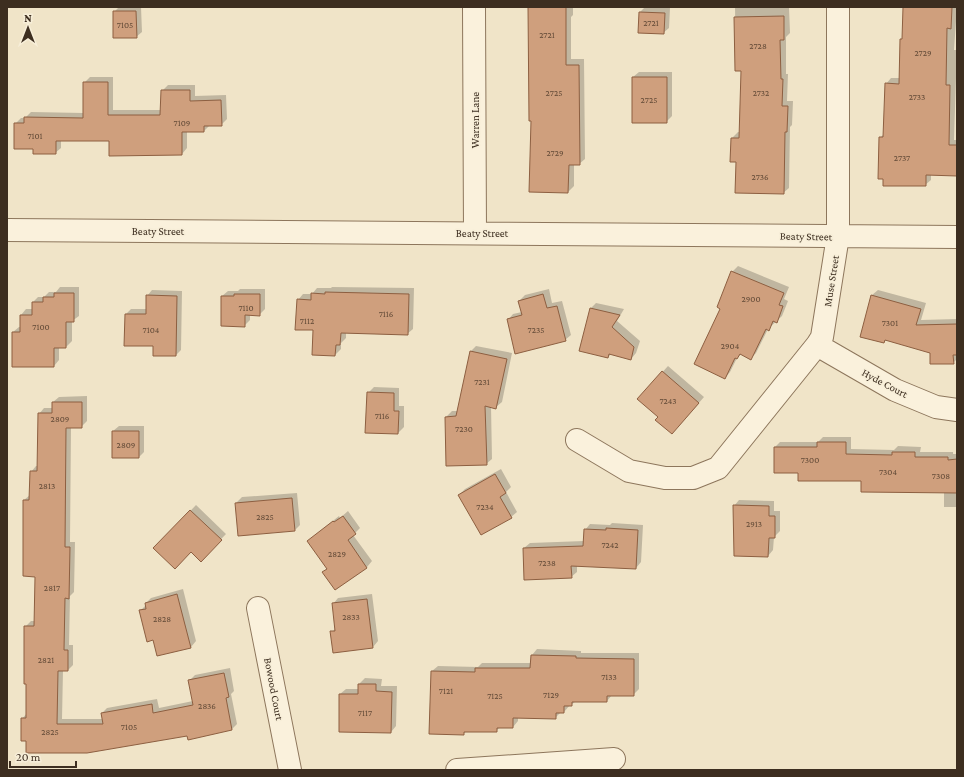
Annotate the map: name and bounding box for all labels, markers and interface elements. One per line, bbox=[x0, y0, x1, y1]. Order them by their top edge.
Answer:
north arrow bbox=[8, 8, 48, 48]
text: N bbox=[24, 12, 32, 24]
house number: 2721 bbox=[643, 18, 659, 28]
house number: 7105 bbox=[117, 20, 133, 30]
house number: 2721 bbox=[539, 30, 555, 40]
house number: 2728 bbox=[749, 41, 767, 51]
house number: 2729 bbox=[914, 48, 932, 58]
house number: 2725 bbox=[546, 88, 562, 98]
house number: 2732 bbox=[753, 88, 769, 98]
street label: Warren Lane bbox=[469, 92, 481, 148]
house number: 2733 bbox=[909, 92, 925, 102]
house number: 2725 bbox=[641, 95, 657, 105]
house number: 7109 bbox=[174, 118, 191, 128]
house number: 7101 bbox=[27, 131, 43, 141]
house number: 2729 bbox=[546, 148, 564, 158]
house number: 2737 bbox=[894, 153, 910, 163]
house number: 2736 bbox=[751, 172, 769, 182]
street label: Beaty Street bbox=[132, 225, 185, 238]
street label: Beaty Street bbox=[456, 227, 509, 240]
street label: Beaty Street bbox=[780, 230, 833, 243]
street label: Muse Street bbox=[821, 254, 841, 308]
house number: 2900 bbox=[741, 294, 761, 304]
house number: 7110 bbox=[238, 303, 254, 313]
house number: 7116 bbox=[379, 309, 394, 319]
house number: 7112 bbox=[300, 316, 314, 326]
house number: 7301 bbox=[882, 318, 898, 328]
house number: 7100 bbox=[32, 322, 50, 332]
house number: 7104 bbox=[143, 325, 160, 335]
house number: 7235 bbox=[528, 325, 544, 335]
house number: 2904 bbox=[721, 341, 740, 351]
street label: Hyde Court bbox=[860, 366, 910, 401]
house number: 7231 bbox=[474, 377, 490, 387]
house number: 7243 bbox=[659, 396, 677, 406]
house number: 7116 bbox=[375, 411, 390, 421]
house number: 2809 bbox=[51, 414, 70, 424]
house number: 7230 bbox=[455, 424, 473, 434]
house number: 2809 bbox=[117, 440, 136, 450]
house number: 7300 bbox=[801, 455, 819, 465]
house number: 7304 bbox=[879, 467, 897, 477]
house number: 7308 bbox=[932, 471, 950, 481]
house number: 2813 bbox=[39, 481, 55, 491]
house number: 7234 bbox=[476, 502, 494, 512]
house number: 2825 bbox=[256, 512, 274, 522]
house number: 2913 bbox=[746, 519, 762, 529]
house number: 7242 bbox=[601, 540, 619, 550]
house number: 2829 bbox=[328, 549, 346, 559]
house number: 7238 bbox=[538, 558, 556, 568]
house number: 2817 bbox=[44, 583, 60, 593]
house number: 2833 bbox=[342, 612, 360, 622]
house number: 2828 bbox=[153, 614, 171, 624]
house number: 2821 bbox=[38, 655, 54, 665]
street label: Bowood Court bbox=[262, 657, 286, 722]
house number: 7133 bbox=[601, 672, 617, 682]
house number: 7121 bbox=[439, 686, 453, 696]
house number: 7129 bbox=[543, 690, 559, 700]
house number: 7125 bbox=[487, 691, 503, 701]
house number: 2836 bbox=[198, 701, 216, 711]
house number: 7117 bbox=[358, 708, 372, 718]
house number: 7105 bbox=[121, 722, 137, 732]
house number: 2825 bbox=[41, 727, 59, 737]
scale bar bbox=[10, 743, 76, 769]
text: 20 m bbox=[16, 750, 41, 764]

